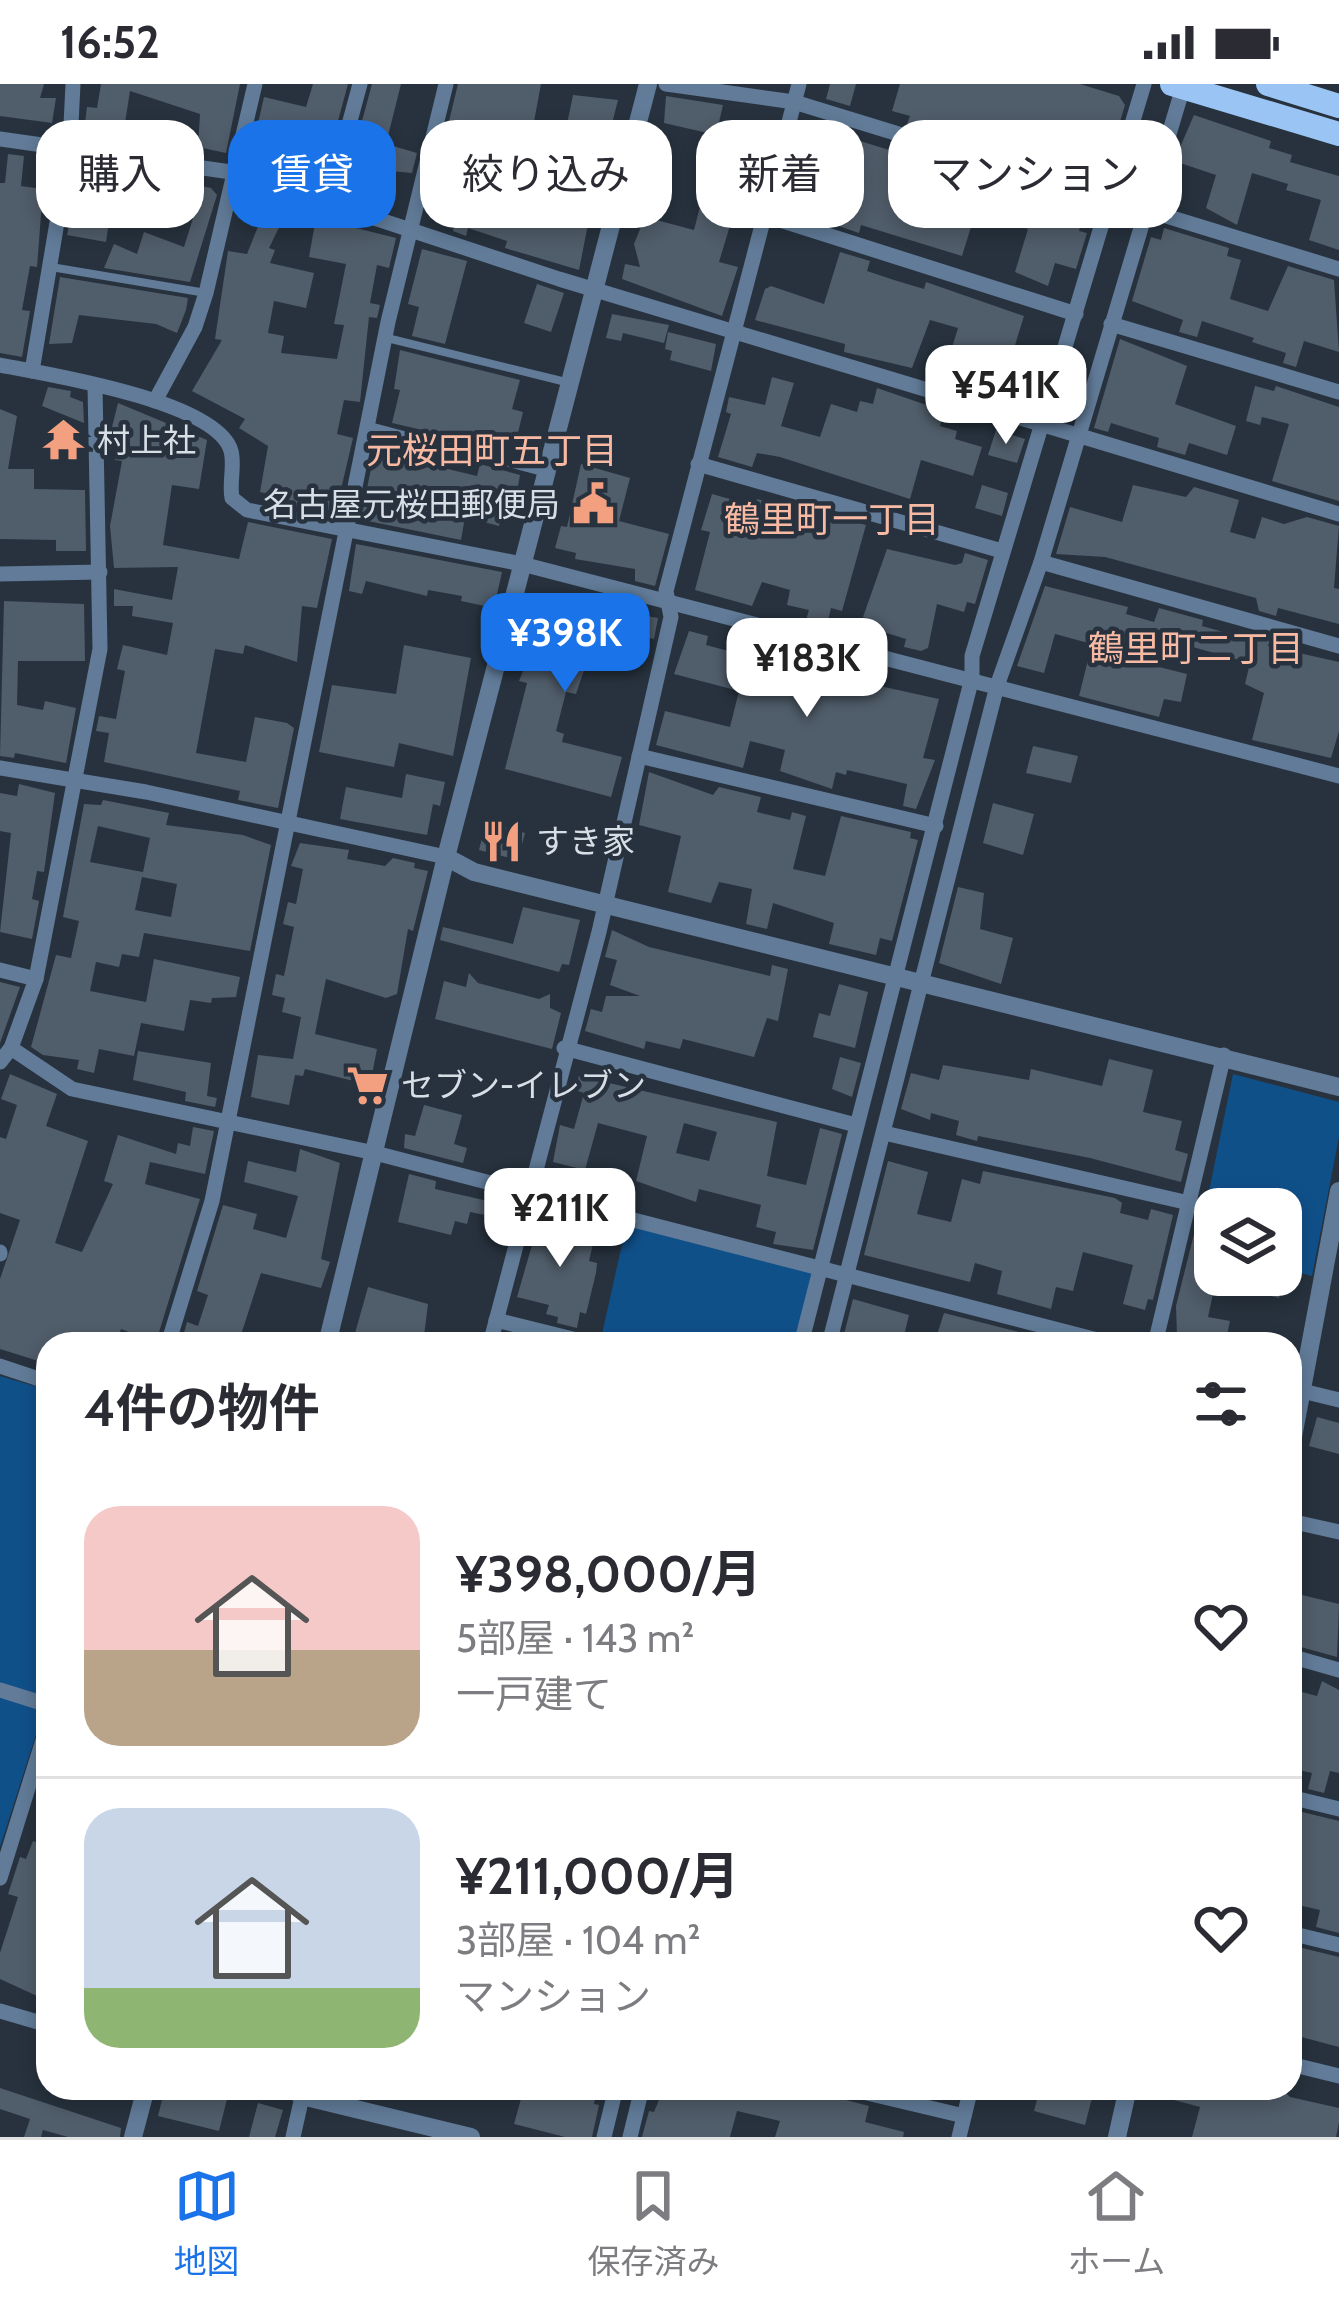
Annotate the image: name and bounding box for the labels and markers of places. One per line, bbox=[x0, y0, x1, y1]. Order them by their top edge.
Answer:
pin: ¥541K bbox=[922, 345, 1090, 447]
temple icon: 村上社 bbox=[40, 417, 86, 463]
place label: 村上社 bbox=[97, 420, 196, 460]
public building icon: 名古屋元桜田郵便局 bbox=[571, 481, 617, 527]
place label: 名古屋元桜田郵便局 bbox=[263, 484, 560, 524]
pin: ¥398K bbox=[481, 593, 649, 695]
pin: ¥183K bbox=[723, 618, 891, 720]
restaurant icon: すき家 bbox=[479, 818, 525, 864]
place label: すき家 bbox=[536, 821, 635, 861]
supermarket icon: セブン-イレブン bbox=[344, 1062, 390, 1108]
place label: セブン-イレブン bbox=[401, 1065, 646, 1105]
pin: ¥211K bbox=[476, 1168, 644, 1270]

